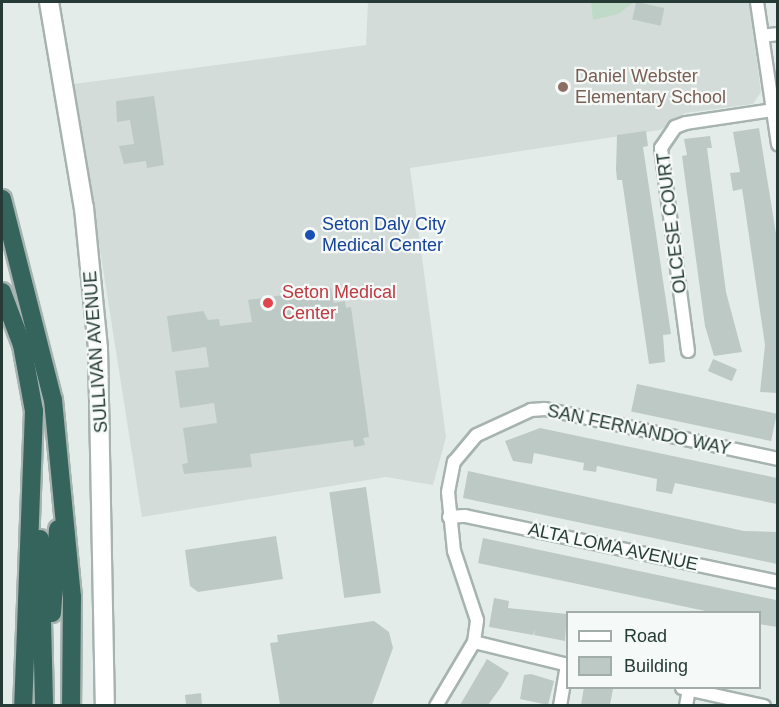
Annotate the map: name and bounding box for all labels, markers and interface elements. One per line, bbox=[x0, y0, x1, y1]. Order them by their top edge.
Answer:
place label: Daniel Webster Elementary School bbox=[575, 66, 726, 109]
marker: Daniel Webster Elementary School bbox=[556, 80, 570, 94]
street label: OLCESE COURT bbox=[653, 151, 691, 295]
place label: Seton Daly City Medical Center bbox=[322, 214, 446, 256]
marker: Seton Daly City Medical Center bbox=[303, 228, 317, 242]
street label: SULLIVAN AVENUE bbox=[80, 270, 112, 434]
place label: Seton Medical Center bbox=[282, 282, 396, 324]
marker: Seton Medical Center bbox=[259, 294, 277, 312]
street label: SAN FERNANDO WAY bbox=[545, 400, 733, 460]
street label: ALTA LOMA AVENUE bbox=[525, 518, 701, 576]
legend bbox=[566, 611, 761, 689]
text: Road bbox=[624, 626, 667, 646]
text: Building bbox=[624, 656, 688, 676]

